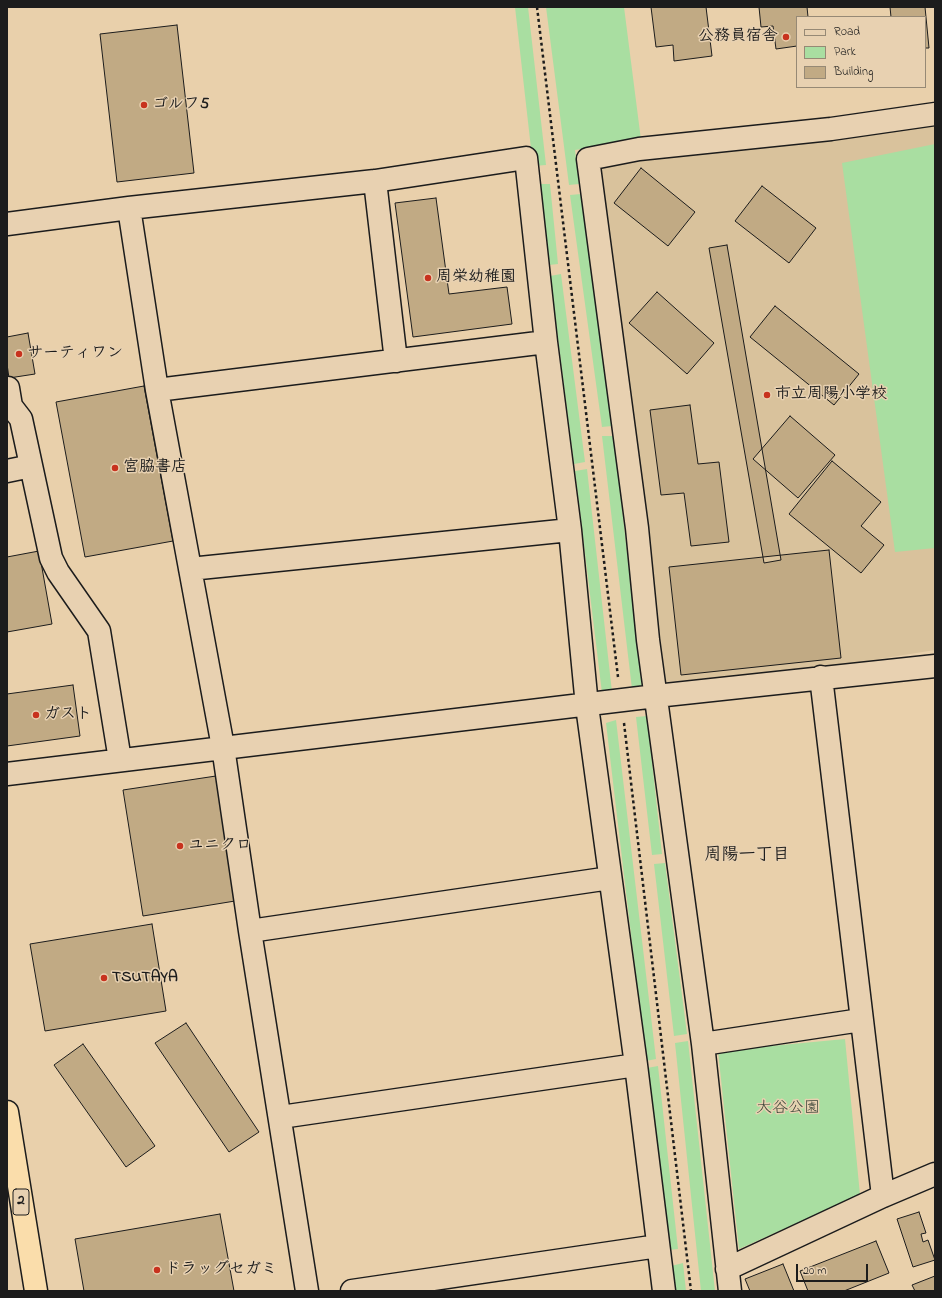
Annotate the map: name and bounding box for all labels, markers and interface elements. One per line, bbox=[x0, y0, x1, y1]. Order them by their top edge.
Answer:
legend bbox=[796, 16, 926, 88]
text: Road bbox=[834, 23, 860, 41]
place label: 公務員宿舎 bbox=[698, 27, 778, 47]
marker: 公務員宿舎 bbox=[781, 32, 791, 42]
text: Park bbox=[834, 43, 856, 61]
text: Building bbox=[834, 63, 873, 81]
place label: ゴルフ5 bbox=[152, 95, 209, 115]
marker: ゴルフ5 bbox=[139, 100, 149, 110]
place label: 周栄幼稚園 bbox=[436, 268, 516, 288]
marker: 周栄幼稚園 bbox=[423, 273, 433, 283]
place label: サーティワン bbox=[27, 344, 123, 364]
marker: サーティワン bbox=[14, 349, 24, 359]
place label: 市立周陽小学校 bbox=[775, 385, 887, 405]
marker: 市立周陽小学校 bbox=[762, 390, 772, 400]
place label: 宮脇書店 bbox=[123, 458, 187, 478]
marker: 宮脇書店 bbox=[110, 463, 120, 473]
place label: ガスト bbox=[44, 705, 92, 725]
marker: ガスト bbox=[31, 710, 41, 720]
place label: ユニクロ bbox=[188, 836, 252, 856]
marker: ユニクロ bbox=[175, 841, 185, 851]
district label: 周陽一丁目 bbox=[705, 846, 789, 866]
place label: TSUTAYA bbox=[112, 968, 178, 988]
marker: TSUTAYA bbox=[99, 973, 109, 983]
park label: 大谷公園 bbox=[756, 1099, 820, 1119]
road number: 2 bbox=[13, 1189, 29, 1215]
scale bar bbox=[798, 1256, 870, 1282]
place label: ドラッグセガミ bbox=[165, 1260, 277, 1280]
text: 20 m bbox=[803, 1262, 826, 1280]
marker: ドラッグセガミ bbox=[152, 1265, 162, 1275]

